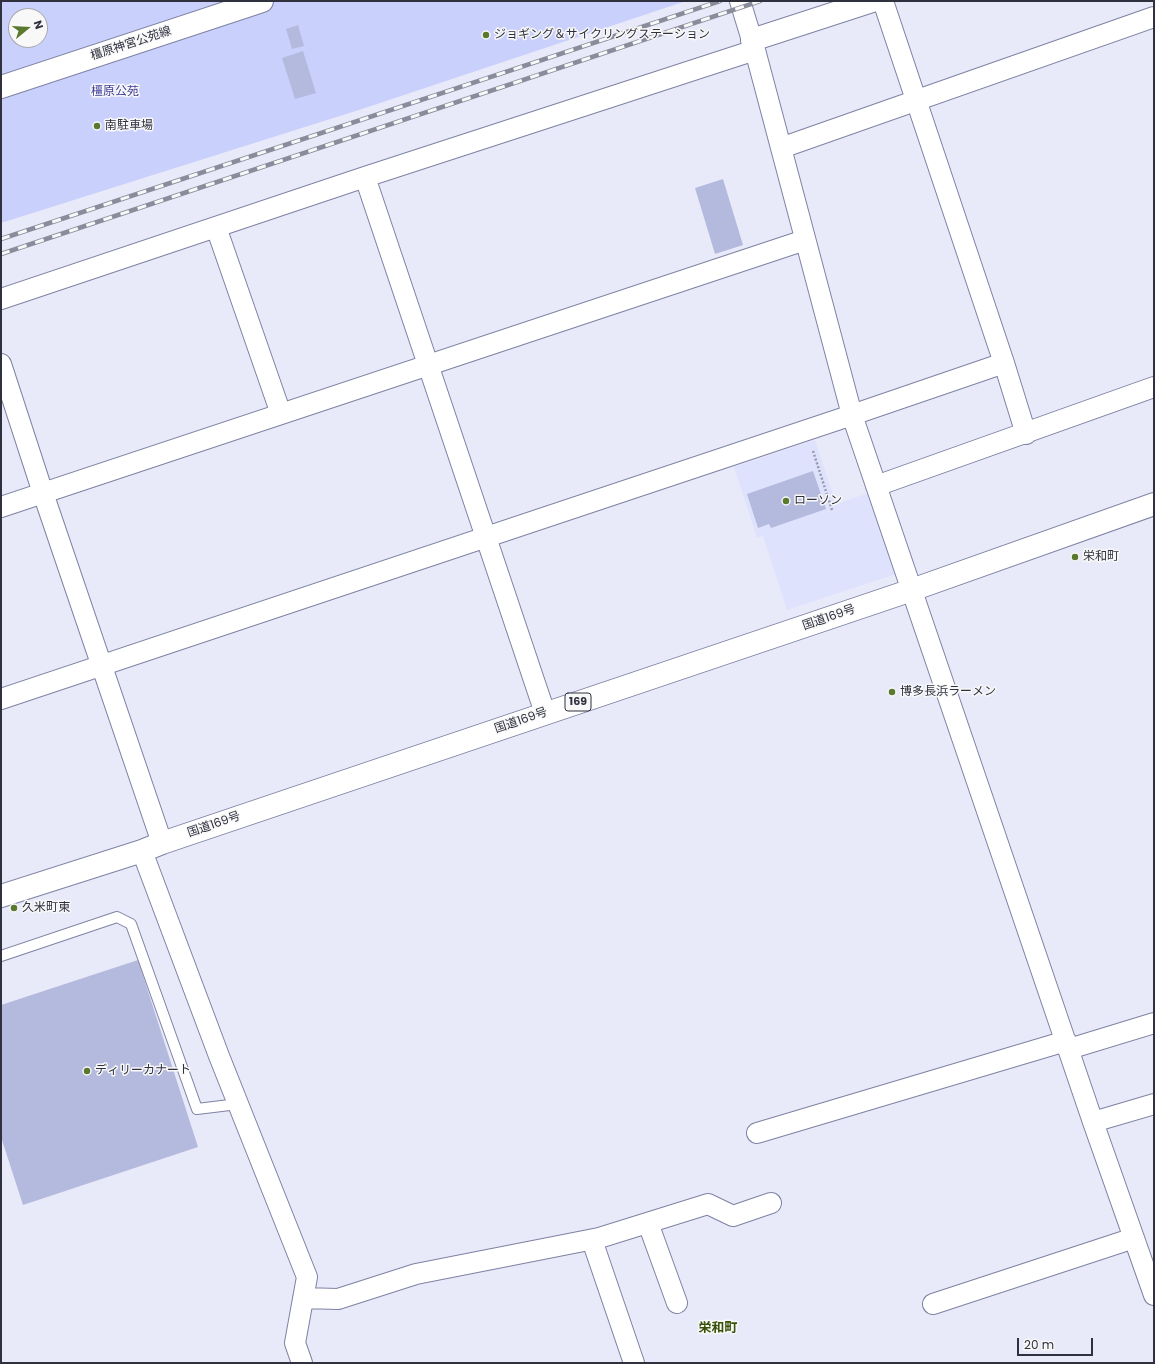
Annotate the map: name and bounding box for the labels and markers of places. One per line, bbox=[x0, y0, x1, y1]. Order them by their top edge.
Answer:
place label: ジョギング＆サイクリングステーション bbox=[494, 28, 710, 42]
marker: ジョギング＆サイクリングステーション bbox=[481, 30, 491, 40]
place label: 南駐車場 bbox=[105, 119, 153, 133]
marker: 南駐車場 bbox=[92, 121, 102, 131]
place label: ローソン bbox=[794, 494, 842, 508]
marker: ローソン bbox=[781, 496, 791, 506]
place label: 栄和町 bbox=[1083, 550, 1119, 564]
marker: 栄和町 bbox=[1070, 552, 1080, 562]
place label: 博多長浜ラーメン bbox=[900, 685, 996, 699]
marker: 博多長浜ラーメン bbox=[887, 687, 897, 697]
place label: 久米町東 bbox=[22, 901, 70, 915]
marker: 久米町東 bbox=[9, 903, 19, 913]
place label: ディリーカナート bbox=[95, 1064, 191, 1078]
marker: ディリーカナート bbox=[82, 1066, 92, 1076]

